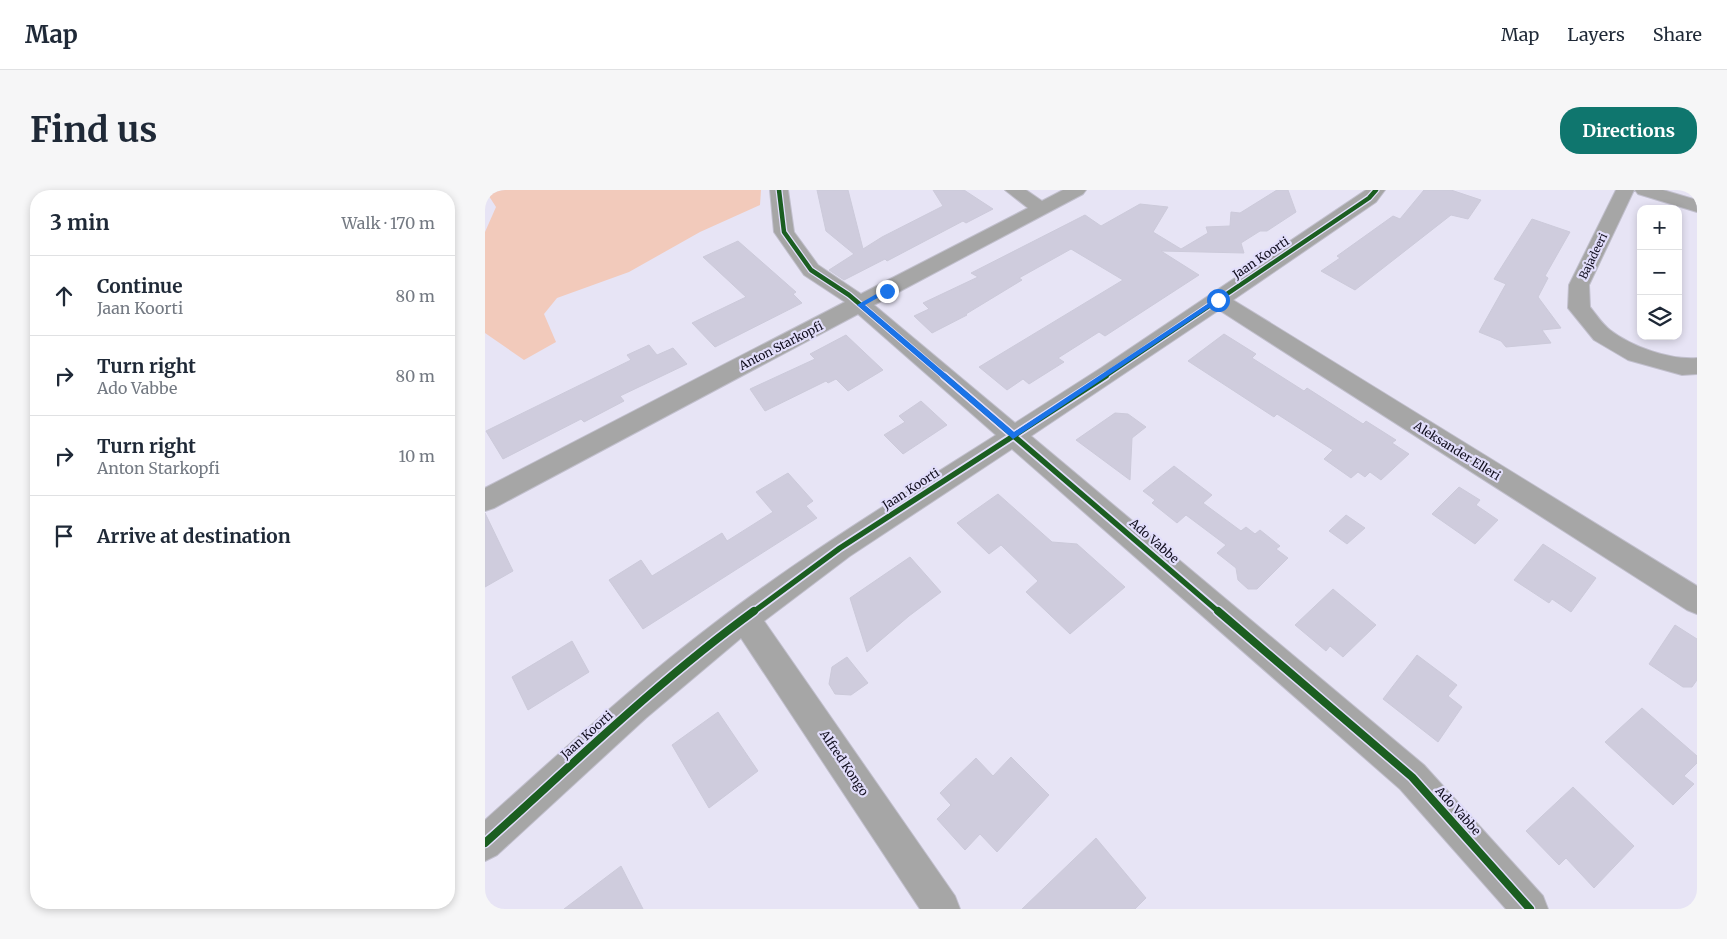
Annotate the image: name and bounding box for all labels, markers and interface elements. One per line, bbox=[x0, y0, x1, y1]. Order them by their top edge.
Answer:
text: Map bbox=[25, 19, 78, 50]
text: Map bbox=[1501, 23, 1539, 46]
text: Layers bbox=[1567, 23, 1625, 46]
text: Share bbox=[1653, 23, 1702, 46]
button: Directions bbox=[1560, 107, 1697, 154]
text: Find us bbox=[30, 108, 157, 152]
map controls bbox=[1637, 205, 1682, 340]
button: + bbox=[1637, 205, 1682, 250]
text: 3 min bbox=[50, 209, 109, 236]
text: Walk · 170 m bbox=[342, 213, 435, 233]
street label: Bajadeeri bbox=[1576, 230, 1610, 281]
street label: Jaan Koorti bbox=[1229, 233, 1292, 282]
button: − bbox=[1637, 250, 1682, 295]
text: Continue bbox=[97, 274, 183, 298]
route end bbox=[876, 280, 899, 303]
icon: ahead bbox=[50, 282, 78, 310]
text: 80 m bbox=[396, 286, 435, 306]
route start bbox=[1207, 289, 1230, 312]
button: layers bbox=[1637, 295, 1682, 340]
text: Jaan Koorti bbox=[97, 298, 183, 318]
street label: Anton Starkopfi bbox=[735, 318, 826, 374]
text: Turn right bbox=[97, 354, 196, 378]
icon: right bbox=[50, 362, 78, 390]
text: 80 m bbox=[396, 366, 435, 386]
text: Ado Vabbe bbox=[97, 378, 177, 398]
street label: Aleksander Elleri bbox=[1410, 417, 1503, 483]
text: Turn right bbox=[97, 434, 196, 458]
icon: right bbox=[50, 442, 78, 470]
text: 10 m bbox=[398, 446, 435, 466]
text: Anton Starkopfi bbox=[97, 458, 220, 478]
street label: Jaan Koorti bbox=[879, 465, 942, 513]
street label: Ado Vabbe bbox=[1126, 515, 1182, 566]
icon: arrive bbox=[50, 522, 78, 550]
text: Arrive at destination bbox=[97, 524, 291, 548]
street label: Jaan Koorti bbox=[557, 707, 616, 762]
street label: Alfred Kongo bbox=[816, 726, 872, 798]
street label: Ado Vabbe bbox=[1432, 783, 1484, 838]

